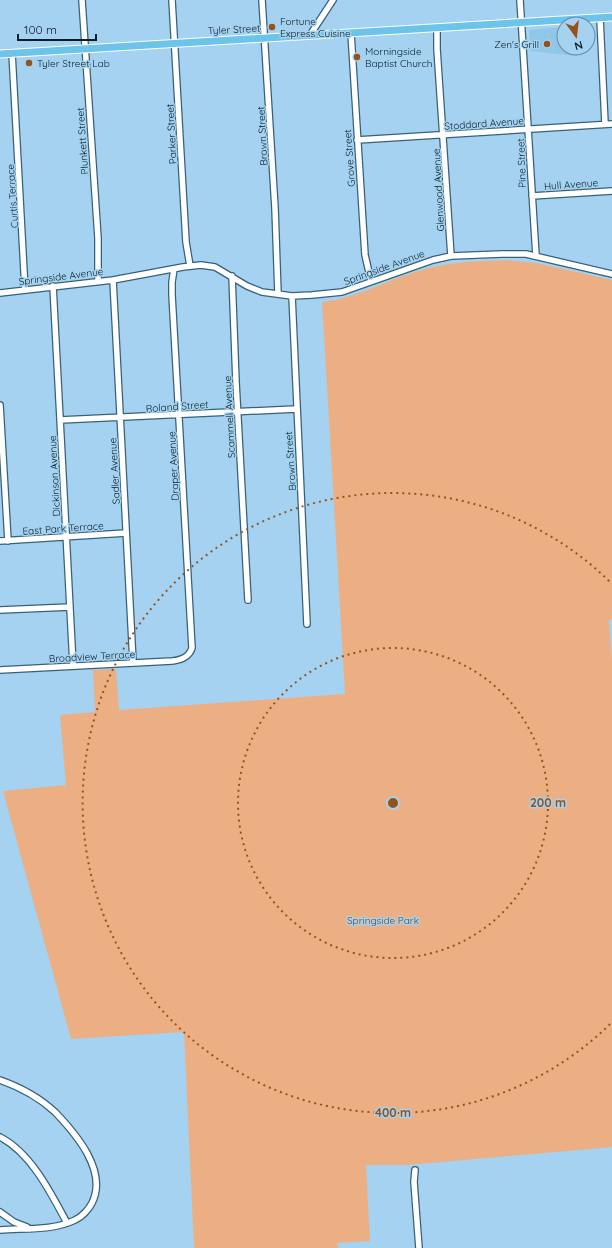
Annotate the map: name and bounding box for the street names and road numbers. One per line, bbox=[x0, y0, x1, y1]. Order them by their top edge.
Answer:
street label: Tyler Street bbox=[207, 22, 261, 37]
street label: Parker Street bbox=[163, 103, 180, 165]
street label: Brown Street bbox=[254, 105, 271, 166]
street label: Plunkett Street bbox=[74, 106, 91, 175]
street label: Stoddard Avenue bbox=[444, 114, 525, 133]
street label: Grove Street bbox=[341, 128, 358, 187]
street label: Pine Street bbox=[514, 137, 529, 188]
street label: Glenwood Avenue bbox=[430, 148, 447, 232]
street label: Curtis Terrace bbox=[4, 163, 21, 228]
street label: Hull Avenue bbox=[543, 176, 599, 193]
street label: Springside Avenue bbox=[342, 247, 427, 288]
street label: Springside Avenue bbox=[18, 265, 104, 288]
street label: Scammell Avenue bbox=[221, 375, 238, 458]
street label: Roland Street bbox=[145, 398, 209, 415]
street label: Brown Street bbox=[282, 430, 299, 491]
street label: Draper Avenue bbox=[165, 431, 182, 501]
street label: Dickinson Avenue bbox=[46, 435, 63, 517]
street label: Sadler Avenue bbox=[106, 437, 123, 504]
street label: East Park Terrace bbox=[22, 519, 104, 538]
street label: Broadview Terrace bbox=[48, 648, 136, 665]

